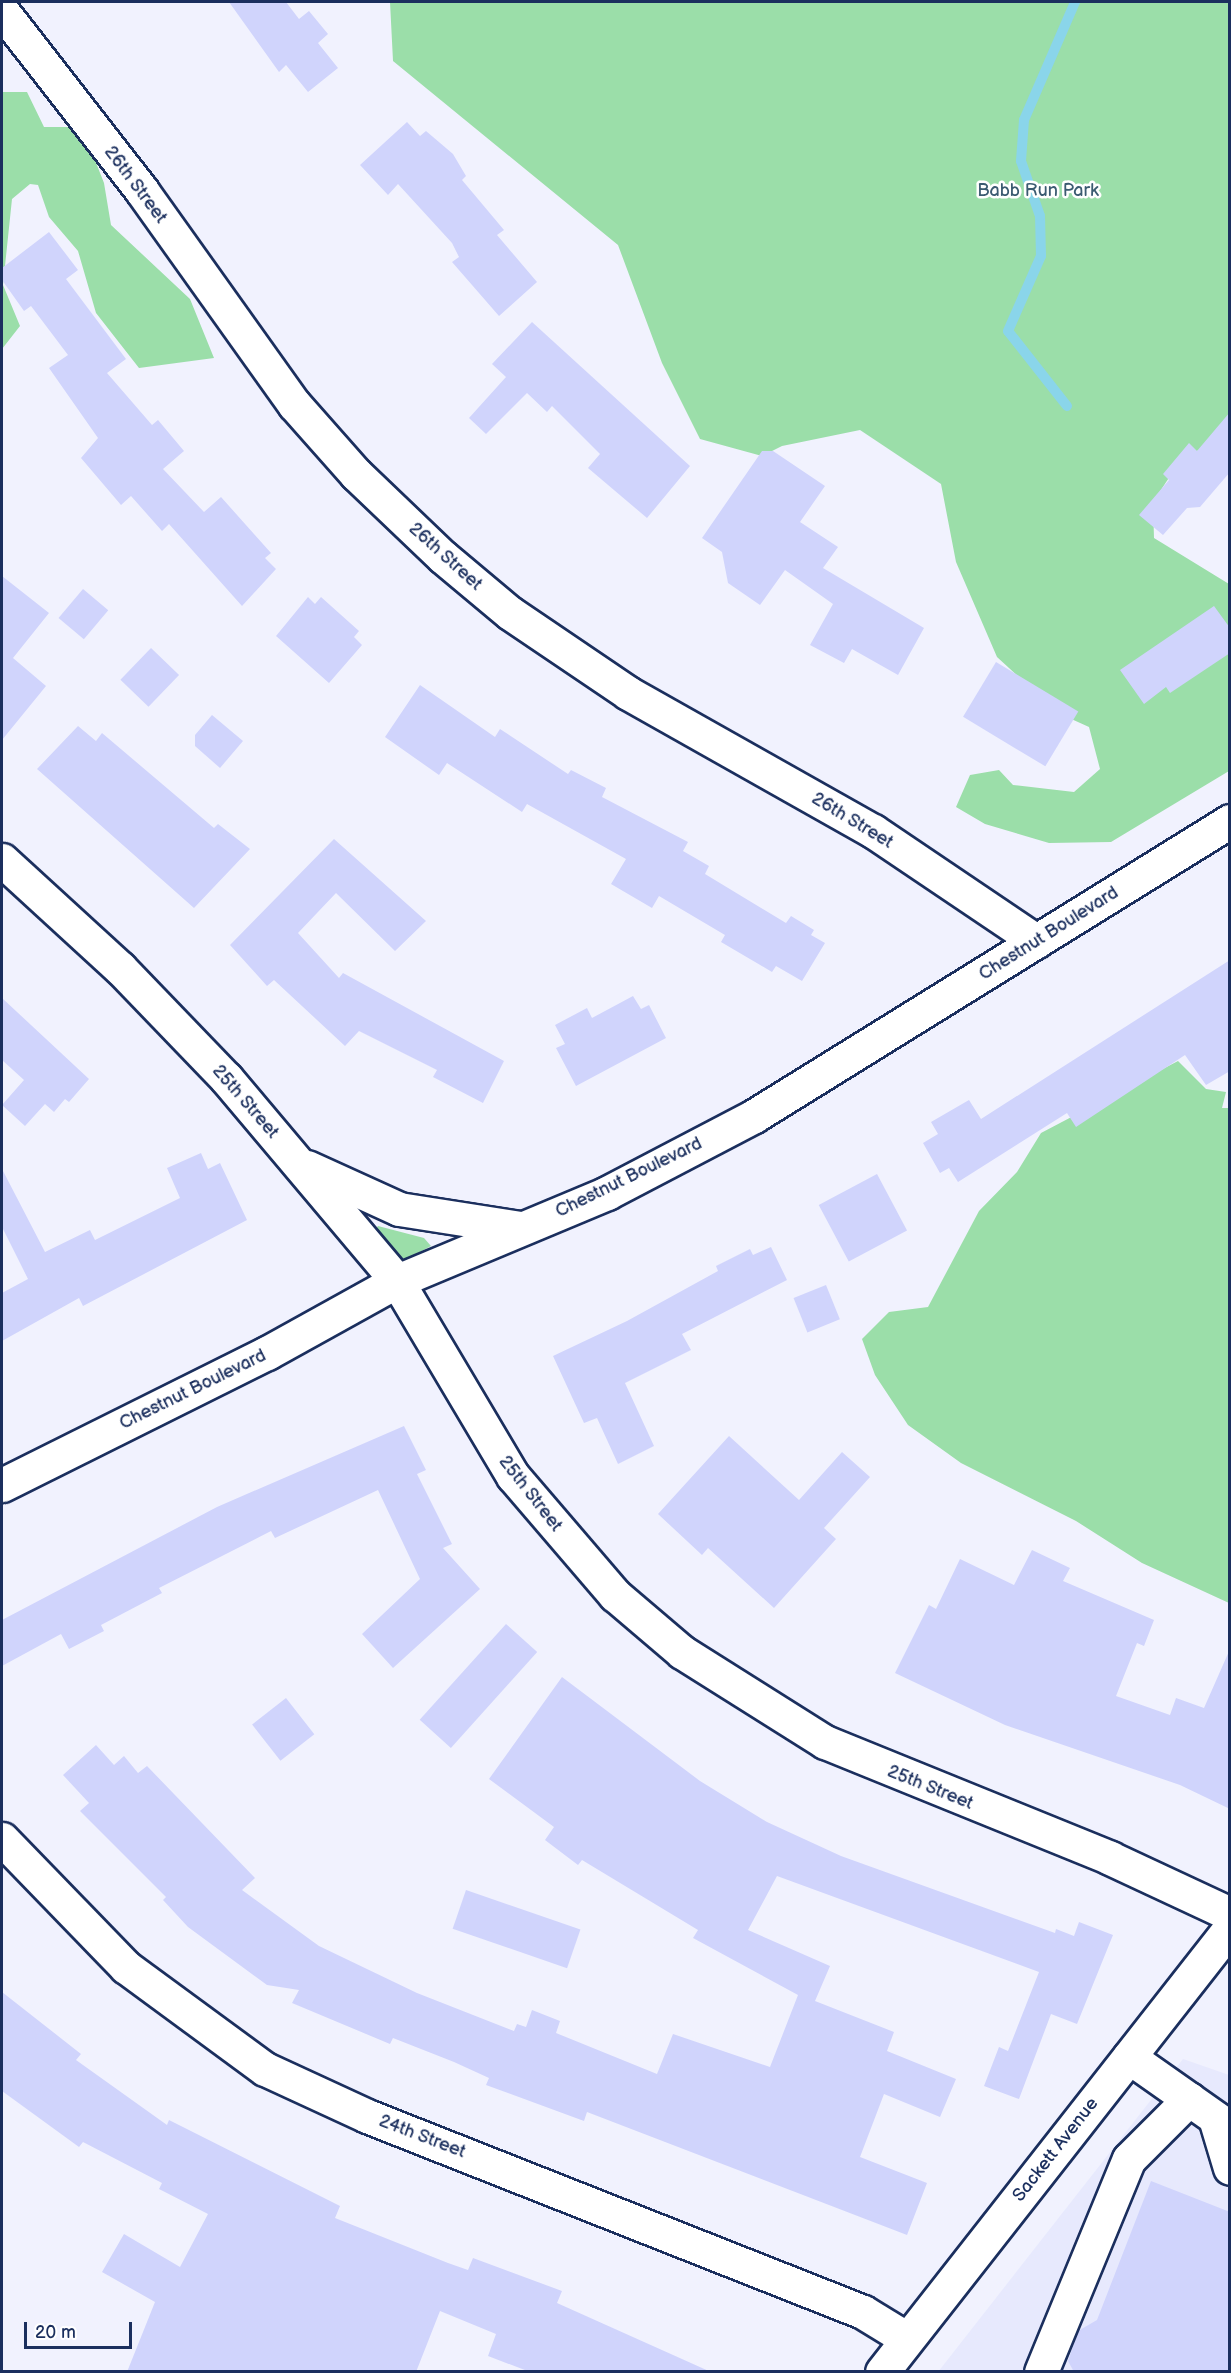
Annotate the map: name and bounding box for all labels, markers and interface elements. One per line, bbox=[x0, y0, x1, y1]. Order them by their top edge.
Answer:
street label: 26th Street bbox=[99, 142, 171, 228]
park label: Babb Run Park bbox=[977, 180, 1099, 202]
street label: 26th Street bbox=[404, 518, 486, 596]
street label: 26th Street bbox=[807, 788, 897, 854]
street label: Chestnut Boulevard bbox=[975, 882, 1123, 986]
street label: 25th Street bbox=[207, 1061, 283, 1143]
street label: Chestnut Boulevard bbox=[552, 1133, 706, 1223]
street label: Chestnut Boulevard bbox=[116, 1345, 270, 1435]
street label: 25th Street bbox=[494, 1452, 566, 1536]
street label: 25th Street bbox=[884, 1761, 976, 1815]
street label: Sackett Avenue bbox=[1009, 2094, 1103, 2206]
street label: 24th Street bbox=[376, 2111, 468, 2163]
scale bar bbox=[27, 2310, 135, 2348]
text: 20 m bbox=[35, 2322, 76, 2343]

